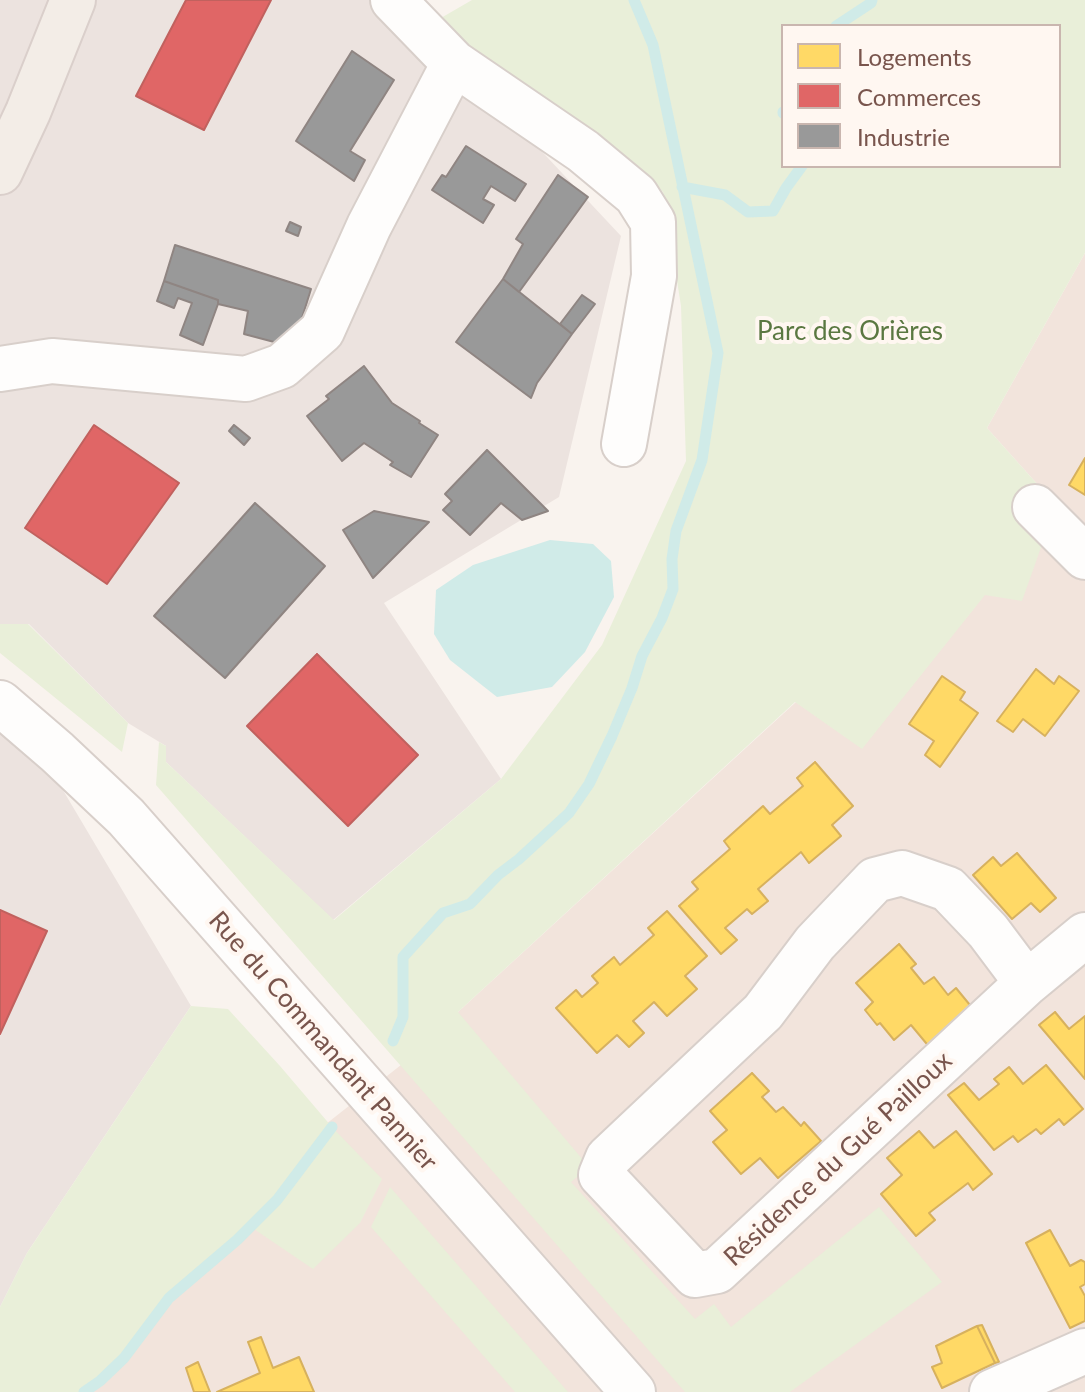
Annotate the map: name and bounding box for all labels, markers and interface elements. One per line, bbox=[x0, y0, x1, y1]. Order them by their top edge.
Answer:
legend bbox=[781, 24, 1061, 168]
text: Logements bbox=[857, 42, 972, 71]
text: Commerces bbox=[857, 82, 981, 111]
text: Industrie bbox=[857, 122, 950, 151]
park label: Parc des Orières bbox=[757, 316, 943, 348]
street label: Rue du Commandant Pannier bbox=[202, 905, 444, 1177]
street label: Résidence du Gué Pailloux bbox=[718, 1045, 958, 1273]

